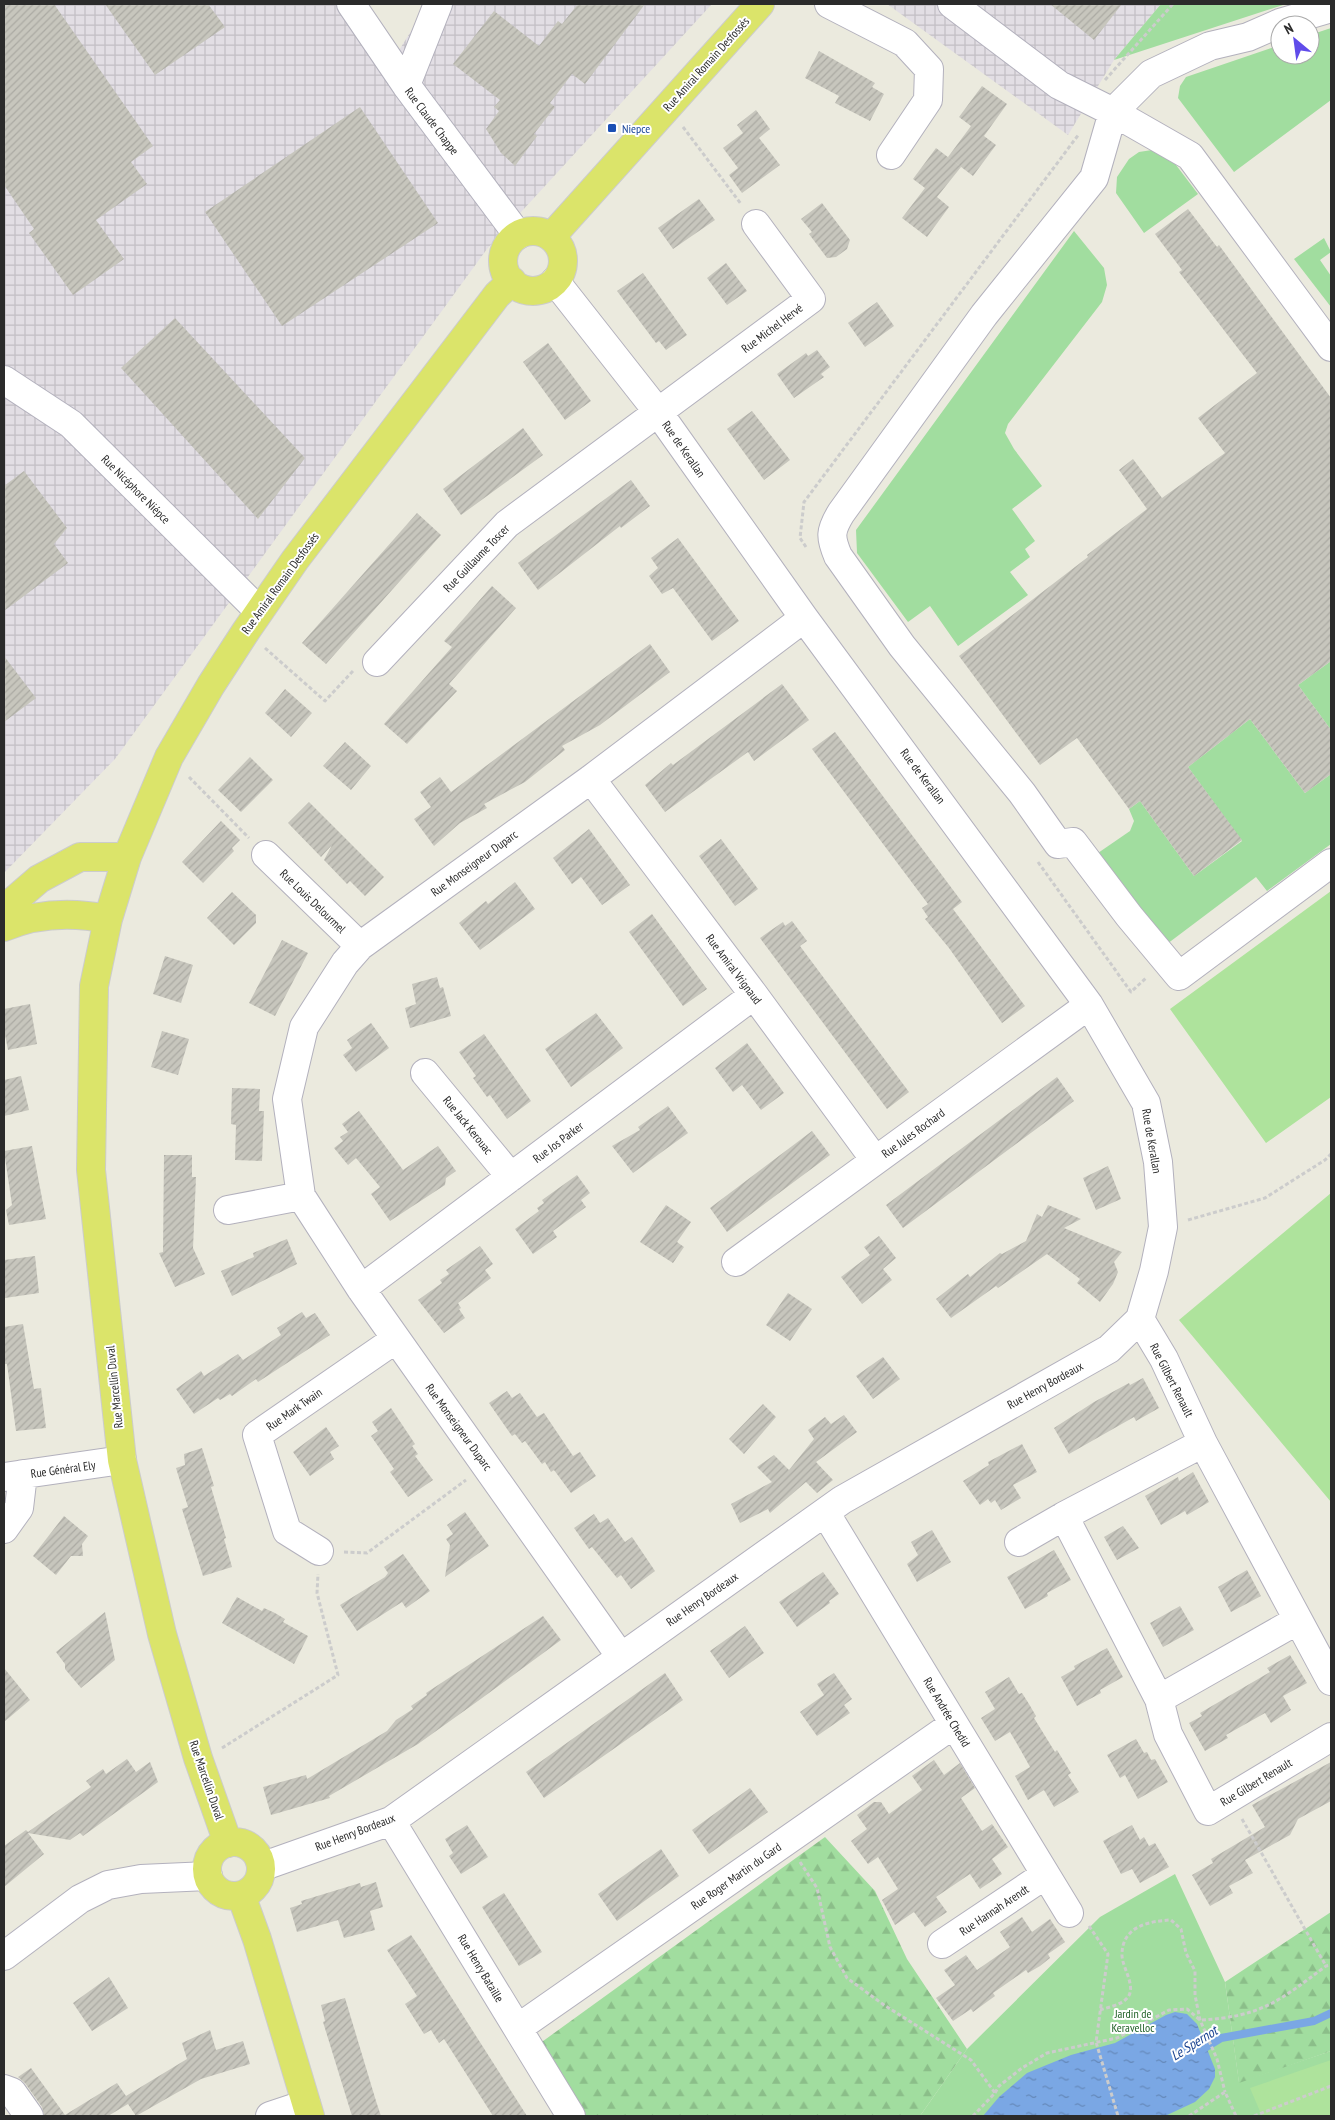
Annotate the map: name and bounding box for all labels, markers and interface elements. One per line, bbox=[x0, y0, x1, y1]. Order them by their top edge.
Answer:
street label: Rue Amiral Romain Desfossés bbox=[660, 14, 752, 114]
north arrow bbox=[1270, 15, 1320, 65]
text: N bbox=[1281, 19, 1296, 38]
street label: Rue Claude Chappe bbox=[402, 84, 462, 158]
place label: Niepce bbox=[622, 121, 650, 136]
marker: Niepce bbox=[606, 122, 618, 134]
street label: Rue Michel Hervé bbox=[738, 300, 806, 356]
street label: Rue de Kerallan bbox=[659, 418, 709, 480]
street label: Rue Nicéphore Niépce bbox=[98, 451, 174, 527]
street label: Rue Guillaume Toscer bbox=[440, 520, 513, 595]
street label: Rue Amiral Romain Desfossés bbox=[238, 529, 322, 637]
street label: Rue de Kerallan bbox=[897, 745, 949, 807]
street label: Rue Monseigneur Duparc bbox=[428, 826, 521, 900]
street label: Rue Louis Delourmel bbox=[277, 866, 349, 936]
street label: Rue Amiral Vrignaud bbox=[703, 931, 765, 1007]
street label: Rue Jack Kerouac bbox=[440, 1093, 496, 1158]
street label: Rue Jules Rochard bbox=[879, 1105, 947, 1161]
street label: Rue de Kerallan bbox=[1139, 1108, 1165, 1174]
street label: Rue Jos Parker bbox=[530, 1118, 587, 1166]
street label: Rue Gilbert Renault bbox=[1147, 1341, 1197, 1420]
street label: Rue Marcellin Duval bbox=[102, 1345, 126, 1429]
street label: Rue Henry Bordeaux bbox=[1004, 1358, 1086, 1412]
street label: Rue Monseigneur Duparc bbox=[422, 1381, 496, 1474]
street label: Rue Mark Twain bbox=[263, 1384, 325, 1434]
street label: Rue Général Ely bbox=[30, 1457, 97, 1481]
street label: Rue Henry Bordeaux bbox=[663, 1569, 741, 1629]
street label: Rue Andrée Chedid bbox=[920, 1674, 974, 1750]
street label: Rue Marcellin Duval bbox=[186, 1738, 228, 1822]
street label: Rue Gilbert Renault bbox=[1217, 1754, 1295, 1809]
street label: Rue Henry Bordeaux bbox=[313, 1810, 397, 1854]
street label: Rue Roger Martin du Gard bbox=[688, 1839, 784, 1913]
street label: Rue Hannah Arendt bbox=[957, 1881, 1032, 1939]
street label: Rue Henry Bataille bbox=[455, 1931, 507, 2005]
park label: Jardin de Keravelloc bbox=[1111, 2006, 1155, 2035]
water label: Le Spernot bbox=[1167, 2021, 1223, 2064]

